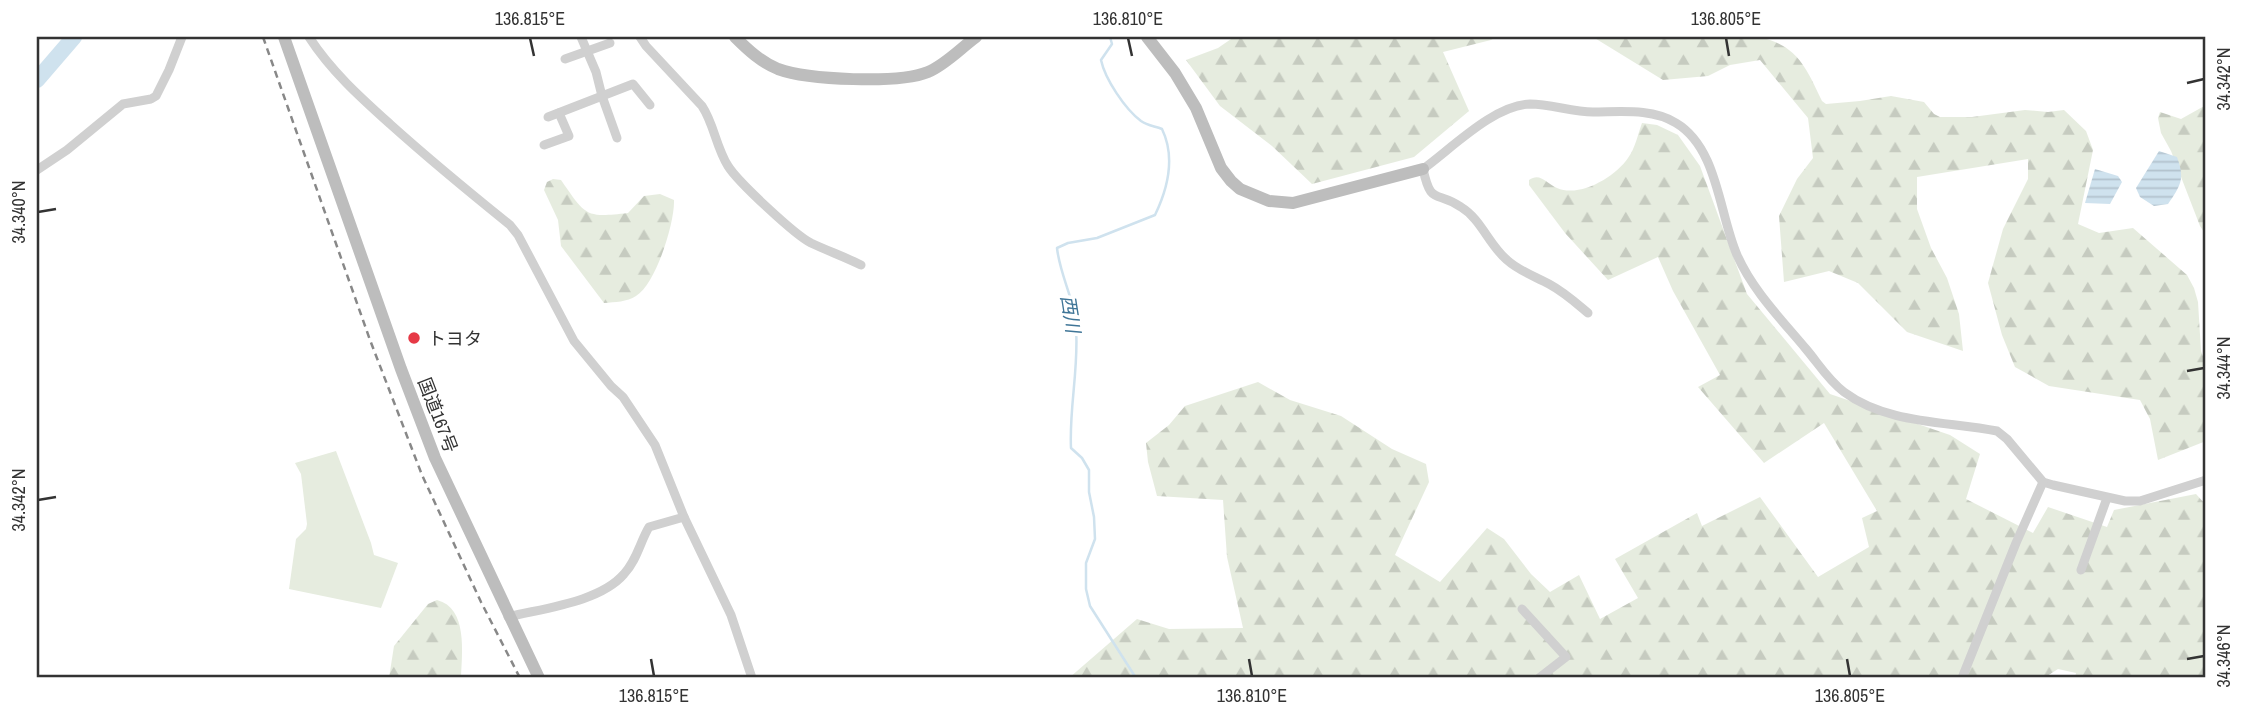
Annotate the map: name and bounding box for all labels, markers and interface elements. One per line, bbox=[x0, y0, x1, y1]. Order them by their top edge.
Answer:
text: 136.815°E bbox=[495, 6, 565, 31]
text: 136.810°E bbox=[1093, 6, 1163, 31]
text: 136.805°E bbox=[1691, 6, 1761, 31]
text: 34.342°N bbox=[2211, 48, 2236, 111]
text: 34.340°N bbox=[6, 181, 31, 244]
water label: 西川 bbox=[1055, 293, 1087, 337]
place label: トヨタ bbox=[428, 326, 482, 351]
marker: トヨタ bbox=[406, 330, 422, 346]
text: 34.344°N bbox=[2211, 337, 2236, 400]
street label: 国道167号 bbox=[412, 374, 464, 456]
text: 34.342°N bbox=[6, 469, 31, 532]
text: 34.346°N bbox=[2211, 625, 2236, 688]
text: 136.815°E bbox=[619, 683, 689, 708]
text: 136.810°E bbox=[1217, 683, 1287, 708]
text: 136.805°E bbox=[1815, 683, 1885, 708]

